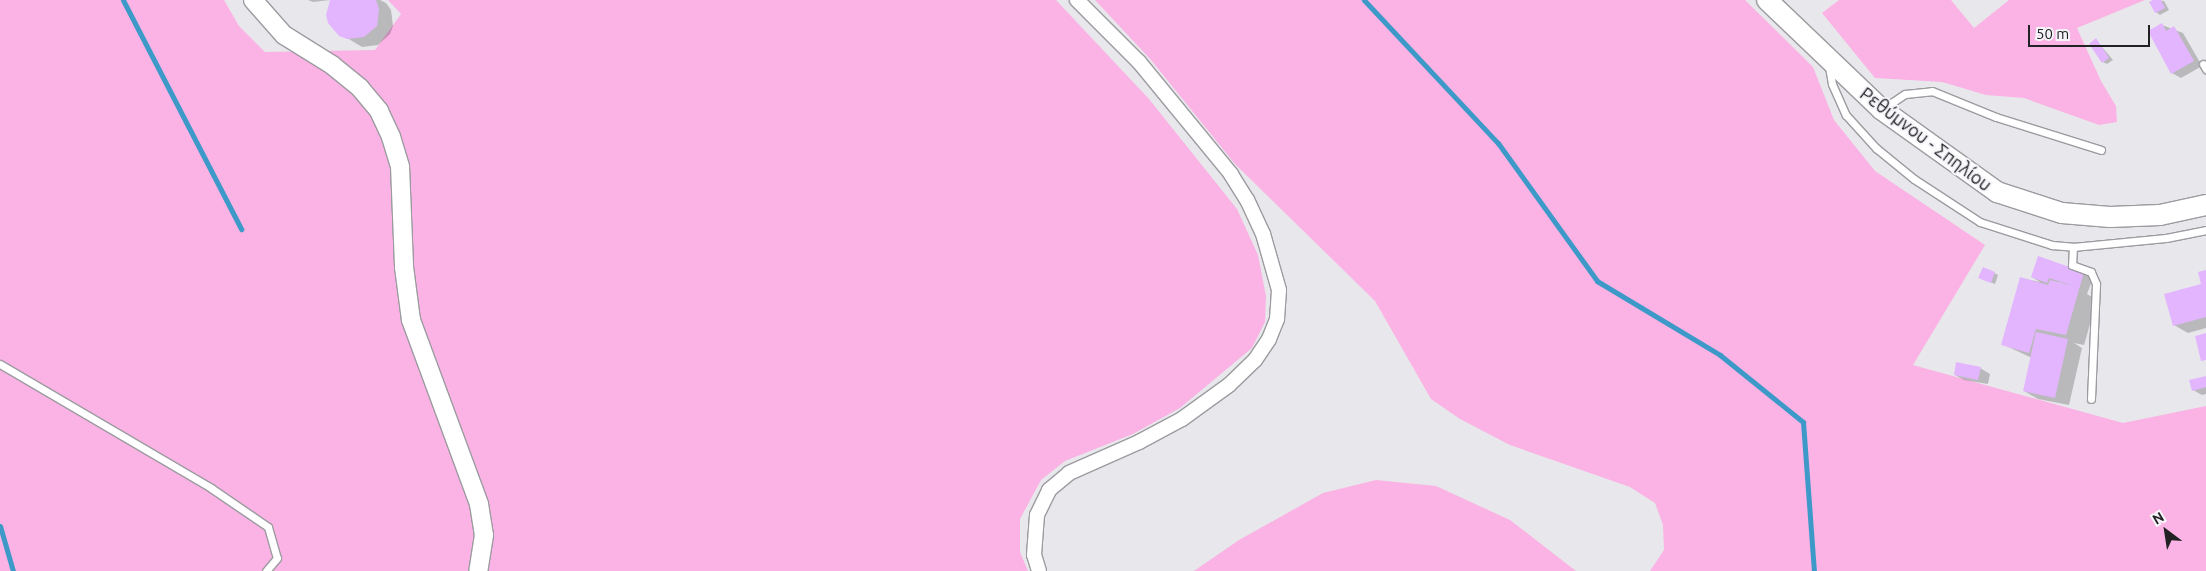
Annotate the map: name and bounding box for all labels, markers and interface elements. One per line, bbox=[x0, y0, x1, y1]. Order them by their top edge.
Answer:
scale bar bbox=[2031, 15, 2154, 47]
text: 50 m bbox=[2036, 25, 2069, 42]
street label: Ρεθύμνου - Σπηλίου bbox=[1856, 83, 1996, 195]
north arrow bbox=[2141, 506, 2191, 556]
text: N bbox=[2150, 509, 2167, 528]

